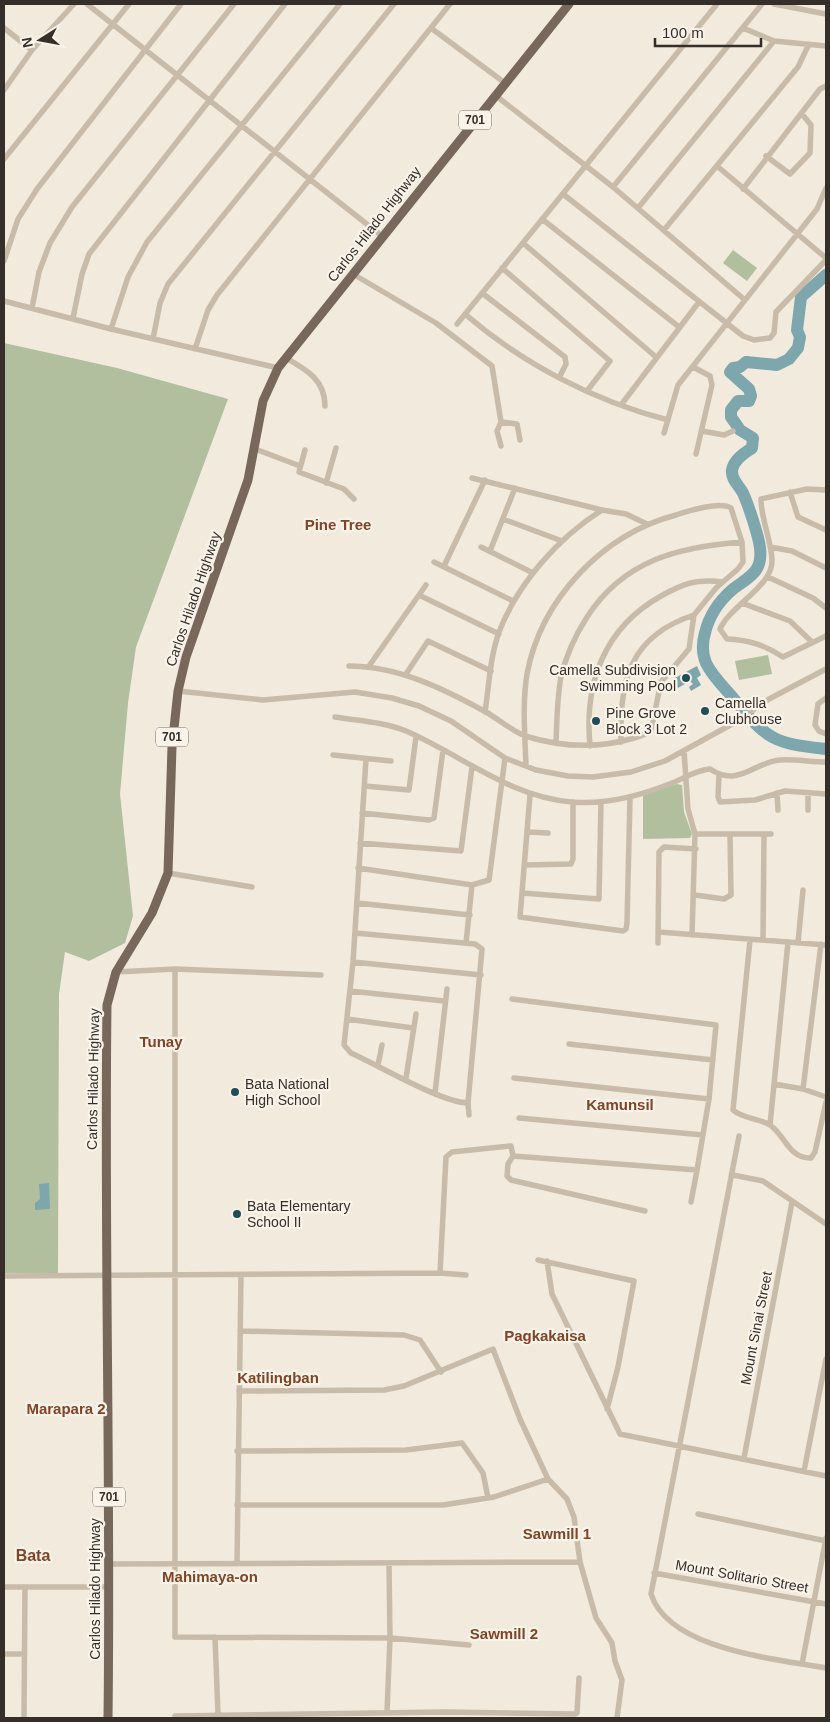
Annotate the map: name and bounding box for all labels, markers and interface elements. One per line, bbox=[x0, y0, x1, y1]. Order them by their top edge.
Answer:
north arrow bbox=[15, 15, 65, 65]
scale bar bbox=[655, 15, 761, 47]
text: 100 m bbox=[662, 24, 704, 41]
text: N bbox=[18, 36, 36, 49]
road number: 701 bbox=[459, 110, 491, 130]
street label: Carlos Hilado Highway bbox=[324, 163, 424, 285]
district label: Pine Tree bbox=[305, 516, 371, 533]
street label: Carlos Hilado Highway bbox=[162, 529, 224, 669]
place label: Camella Subdivision Swimming Pool bbox=[549, 662, 676, 694]
marker: Camella Subdivision Swimming Pool bbox=[680, 672, 692, 684]
place label: Camella Clubhouse bbox=[715, 695, 782, 727]
place label: Pine Grove Block 3 Lot 2 bbox=[606, 705, 687, 737]
marker: Camella Clubhouse bbox=[699, 705, 711, 717]
marker: Pine Grove Block 3 Lot 2 bbox=[590, 715, 602, 727]
road number: 701 bbox=[156, 728, 188, 746]
street label: Carlos Hilado Highway bbox=[84, 1008, 102, 1150]
district label: Tunay bbox=[139, 1033, 183, 1050]
place label: Bata National High School bbox=[245, 1076, 329, 1108]
marker: Bata National High School bbox=[229, 1086, 241, 1098]
district label: Kamunsil bbox=[586, 1096, 654, 1113]
place label: Bata Elementary School II bbox=[247, 1198, 351, 1230]
marker: Bata Elementary School II bbox=[231, 1208, 243, 1220]
street label: Mount Sinai Street bbox=[737, 1270, 775, 1386]
district label: Pagkakaisa bbox=[504, 1327, 587, 1344]
district label: Katilingban bbox=[237, 1369, 319, 1386]
district label: Marapara 2 bbox=[26, 1400, 106, 1417]
road number: 701 bbox=[93, 1488, 125, 1506]
street label: Carlos Hilado Highway bbox=[87, 1518, 103, 1660]
district label: Sawmill 1 bbox=[523, 1525, 591, 1542]
district label: Bata bbox=[16, 1547, 50, 1564]
street label: Mount Solitario Street bbox=[674, 1556, 810, 1596]
district label: Mahimaya-on bbox=[162, 1568, 258, 1585]
district label: Sawmill 2 bbox=[470, 1625, 538, 1642]

